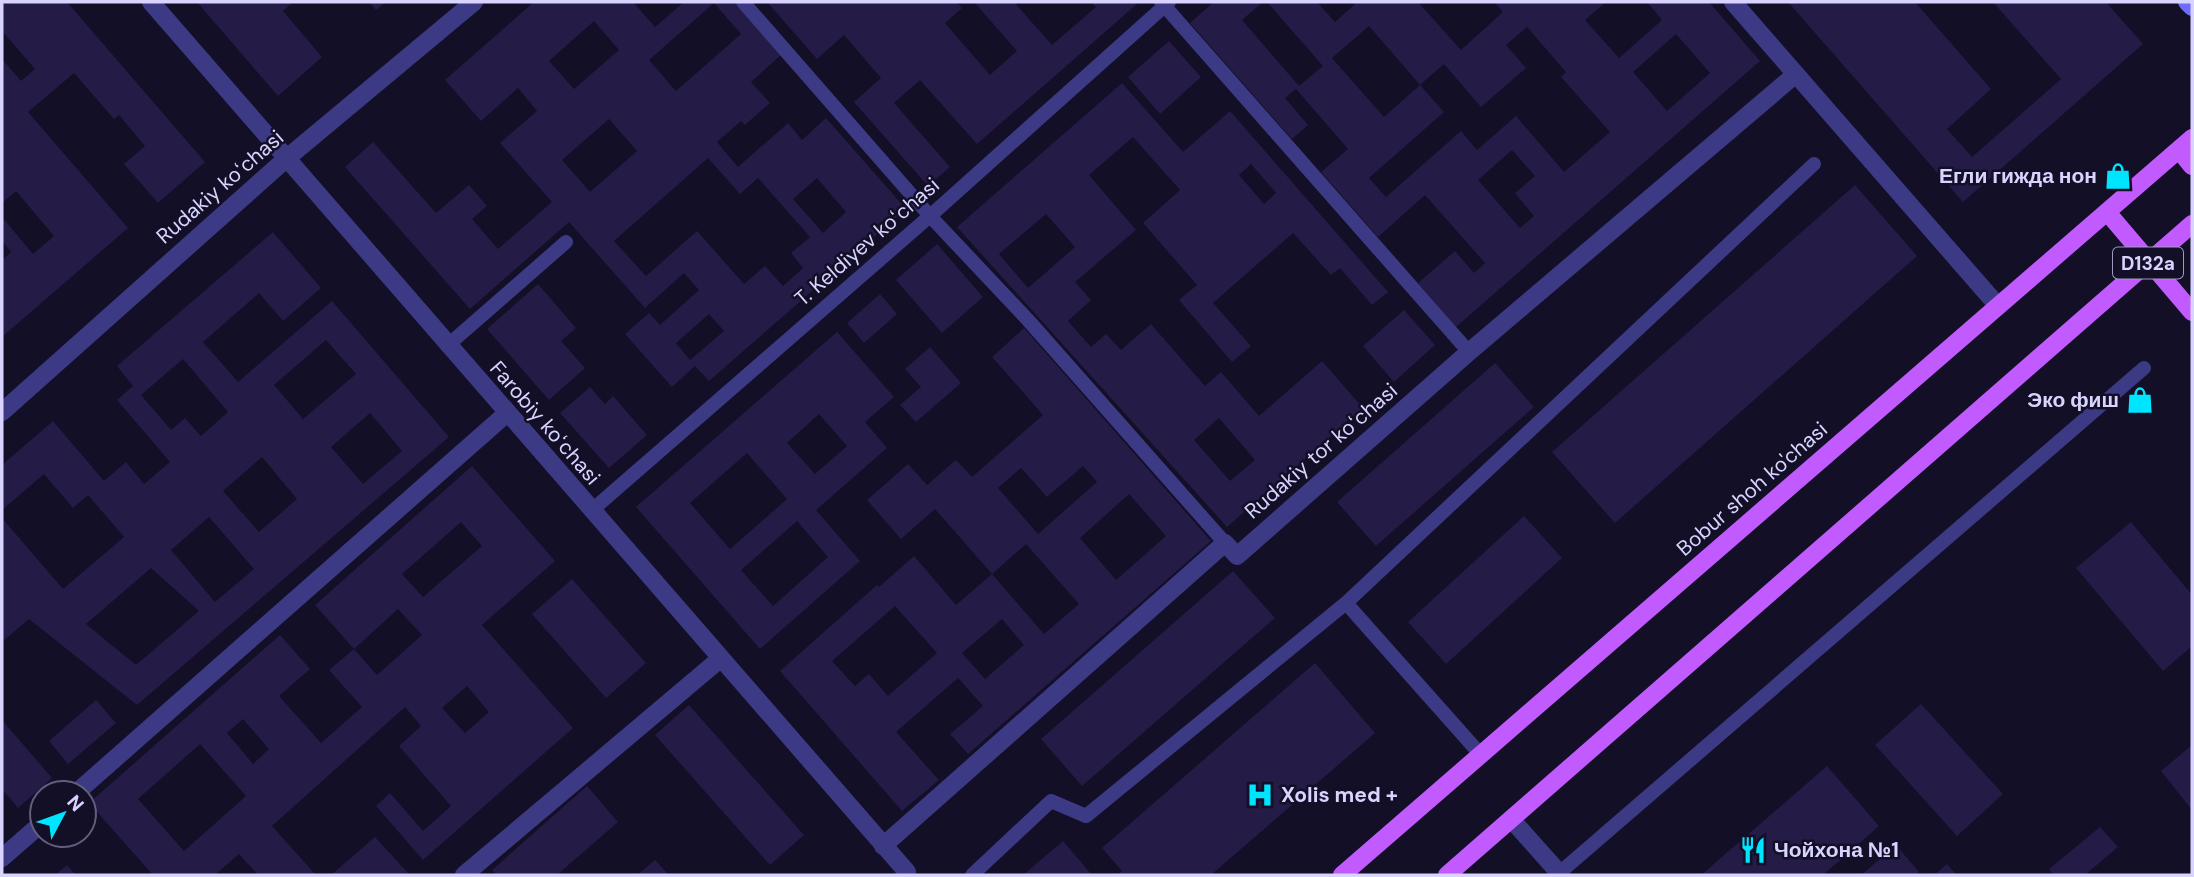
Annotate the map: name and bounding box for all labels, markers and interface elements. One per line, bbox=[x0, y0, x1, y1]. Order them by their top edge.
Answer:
street label: Rudakiy koʻchasi bbox=[150, 124, 290, 250]
shop icon: Егли гижда нон bbox=[2103, 161, 2133, 191]
place label: Егли гижда нон bbox=[1939, 162, 2097, 190]
street label: T. Keldiyev koʻchasi bbox=[789, 171, 945, 313]
road number: D132a bbox=[2113, 247, 2183, 278]
street label: Farobiy koʻchasi bbox=[484, 355, 606, 491]
street label: Rudakiy tor koʻchasi bbox=[1239, 377, 1403, 525]
shop icon: Эко фиш bbox=[2125, 385, 2155, 415]
place label: Эко фиш bbox=[2027, 386, 2119, 414]
street label: Bobur shoh ko'chasi bbox=[1671, 416, 1833, 562]
north arrow bbox=[28, 779, 98, 849]
hospital icon: Xolis med + bbox=[1245, 780, 1275, 810]
place label: Xolis med + bbox=[1281, 781, 1398, 809]
text: N bbox=[61, 790, 89, 817]
restaurant icon: Чойхона №1 bbox=[1738, 835, 1768, 865]
place label: Чойхона №1 bbox=[1774, 836, 1899, 864]

